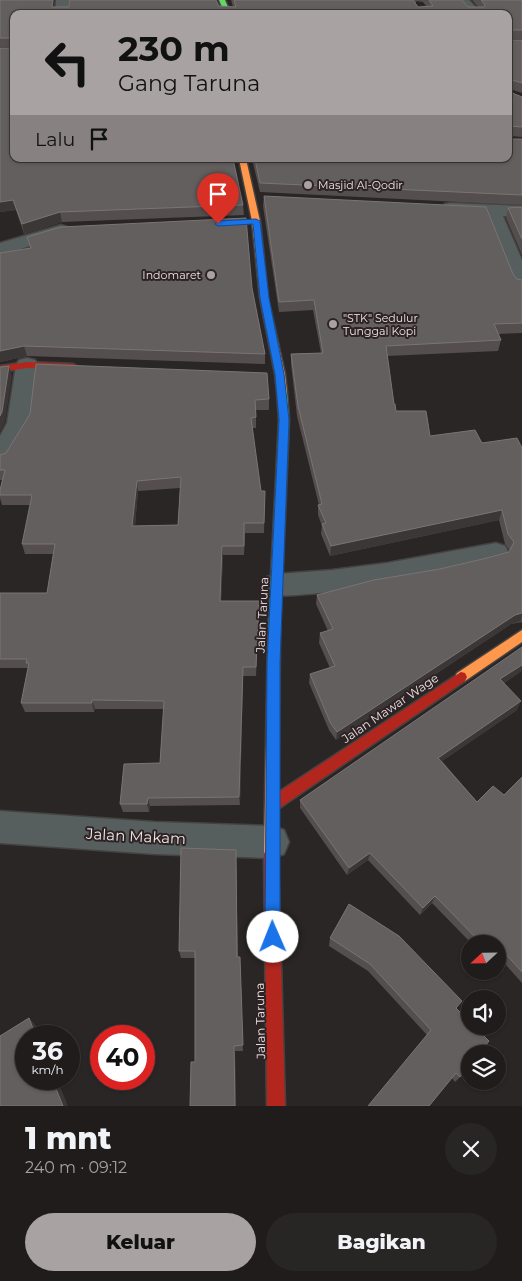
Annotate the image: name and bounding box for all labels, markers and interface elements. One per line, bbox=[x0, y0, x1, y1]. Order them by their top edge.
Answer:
text: 230 m bbox=[118, 27, 230, 70]
icon: left bbox=[35, 30, 100, 95]
text: Gang Taruna bbox=[118, 70, 260, 97]
icon: arrive bbox=[85, 125, 113, 153]
text: Lalu bbox=[35, 128, 75, 151]
pin bbox=[197, 173, 239, 224]
place label: Masjid Al-Qodir bbox=[318, 178, 403, 192]
marker: Masjid Al-Qodir bbox=[302, 179, 314, 191]
icon: arrive bbox=[204, 180, 232, 208]
place label: Indomaret bbox=[142, 268, 202, 282]
marker: Indomaret bbox=[205, 269, 217, 281]
place label: "STK" Sedulur Tunggal Kopi bbox=[343, 311, 418, 338]
marker: "STK" Sedulur Tunggal Kopi bbox=[327, 318, 339, 330]
street label: Jalan Taruna bbox=[252, 576, 271, 655]
street label: Jalan Mawar Wage bbox=[338, 670, 441, 747]
street label: Jalan Makam bbox=[85, 824, 186, 848]
position arrow bbox=[246, 910, 298, 962]
north arrow bbox=[461, 935, 506, 980]
map controls bbox=[461, 935, 506, 1090]
street label: Jalan Taruna bbox=[252, 983, 268, 1060]
button: sound bbox=[461, 990, 506, 1035]
speed limit sign: 40 bbox=[90, 1025, 155, 1090]
text: 36 bbox=[32, 1036, 63, 1066]
button: layers bbox=[461, 1045, 506, 1090]
text: km/h bbox=[31, 1062, 64, 1077]
text: 1 mnt bbox=[25, 1120, 112, 1157]
button: close bbox=[445, 1123, 497, 1175]
text: 240 m · 09:12 bbox=[25, 1158, 127, 1177]
button: Keluar bbox=[25, 1213, 256, 1271]
button: Bagikan bbox=[266, 1213, 497, 1271]

